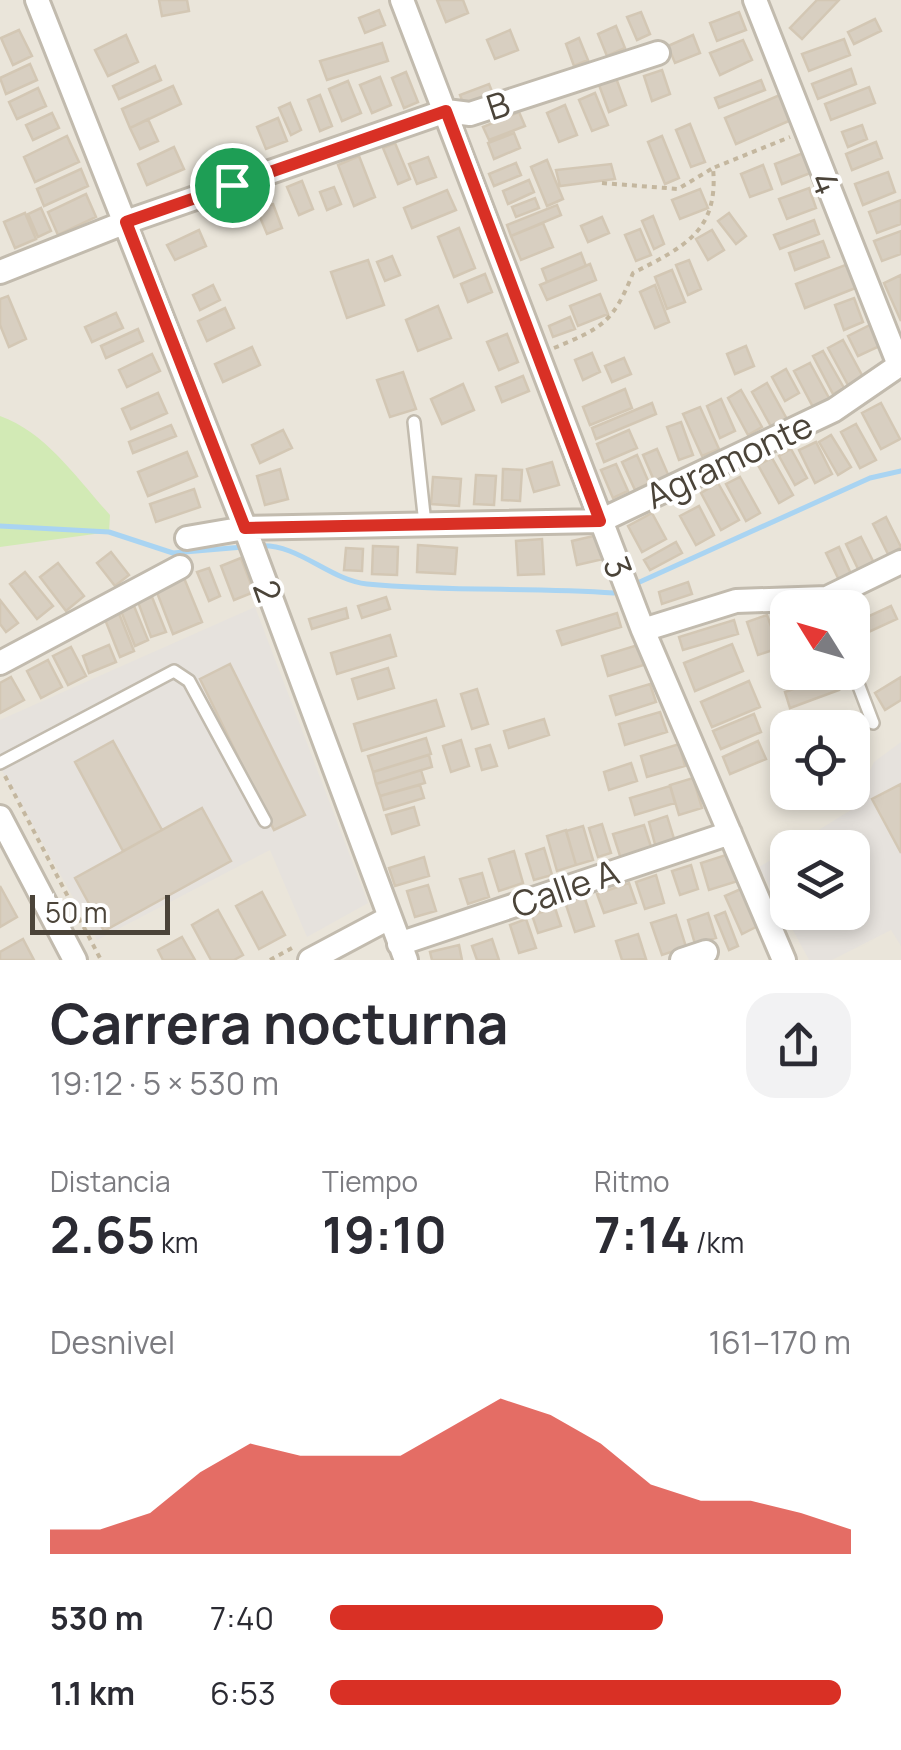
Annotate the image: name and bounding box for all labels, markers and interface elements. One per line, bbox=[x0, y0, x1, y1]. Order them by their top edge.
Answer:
street label: B bbox=[480, 79, 516, 131]
pin bbox=[190, 143, 275, 228]
icon: arrive bbox=[205, 158, 260, 213]
street label: 4 bbox=[800, 164, 852, 202]
street label: Agramonte bbox=[638, 400, 820, 520]
street label: 3 bbox=[592, 549, 644, 585]
street label: 2 bbox=[242, 573, 294, 609]
north arrow bbox=[770, 590, 870, 690]
map controls bbox=[770, 590, 870, 930]
button: locate bbox=[770, 710, 870, 810]
button: layers bbox=[770, 830, 870, 930]
street label: Calle A bbox=[505, 847, 625, 929]
scale bar bbox=[30, 890, 170, 934]
text: 50 m bbox=[45, 893, 108, 931]
text: Carrera nocturna bbox=[50, 985, 509, 1061]
button: share bbox=[746, 993, 851, 1098]
text: 19:12 · 5 × 530 m bbox=[50, 1061, 279, 1105]
text: Distancia bbox=[50, 1162, 171, 1200]
text: Tiempo bbox=[322, 1162, 418, 1200]
text: Ritmo bbox=[594, 1162, 670, 1200]
text: 2.65 bbox=[50, 1200, 155, 1268]
text: 19:10 bbox=[322, 1200, 447, 1268]
text: 7:14 bbox=[594, 1200, 690, 1268]
text: km bbox=[155, 1223, 199, 1261]
text: /km bbox=[690, 1223, 744, 1261]
text: Desnivel bbox=[50, 1320, 175, 1364]
text: 161–170 m bbox=[708, 1320, 851, 1364]
text: 530 m bbox=[50, 1596, 144, 1640]
text: 7:40 bbox=[210, 1596, 274, 1640]
text: 1.1 km bbox=[50, 1671, 135, 1715]
text: 6:53 bbox=[210, 1671, 276, 1715]

